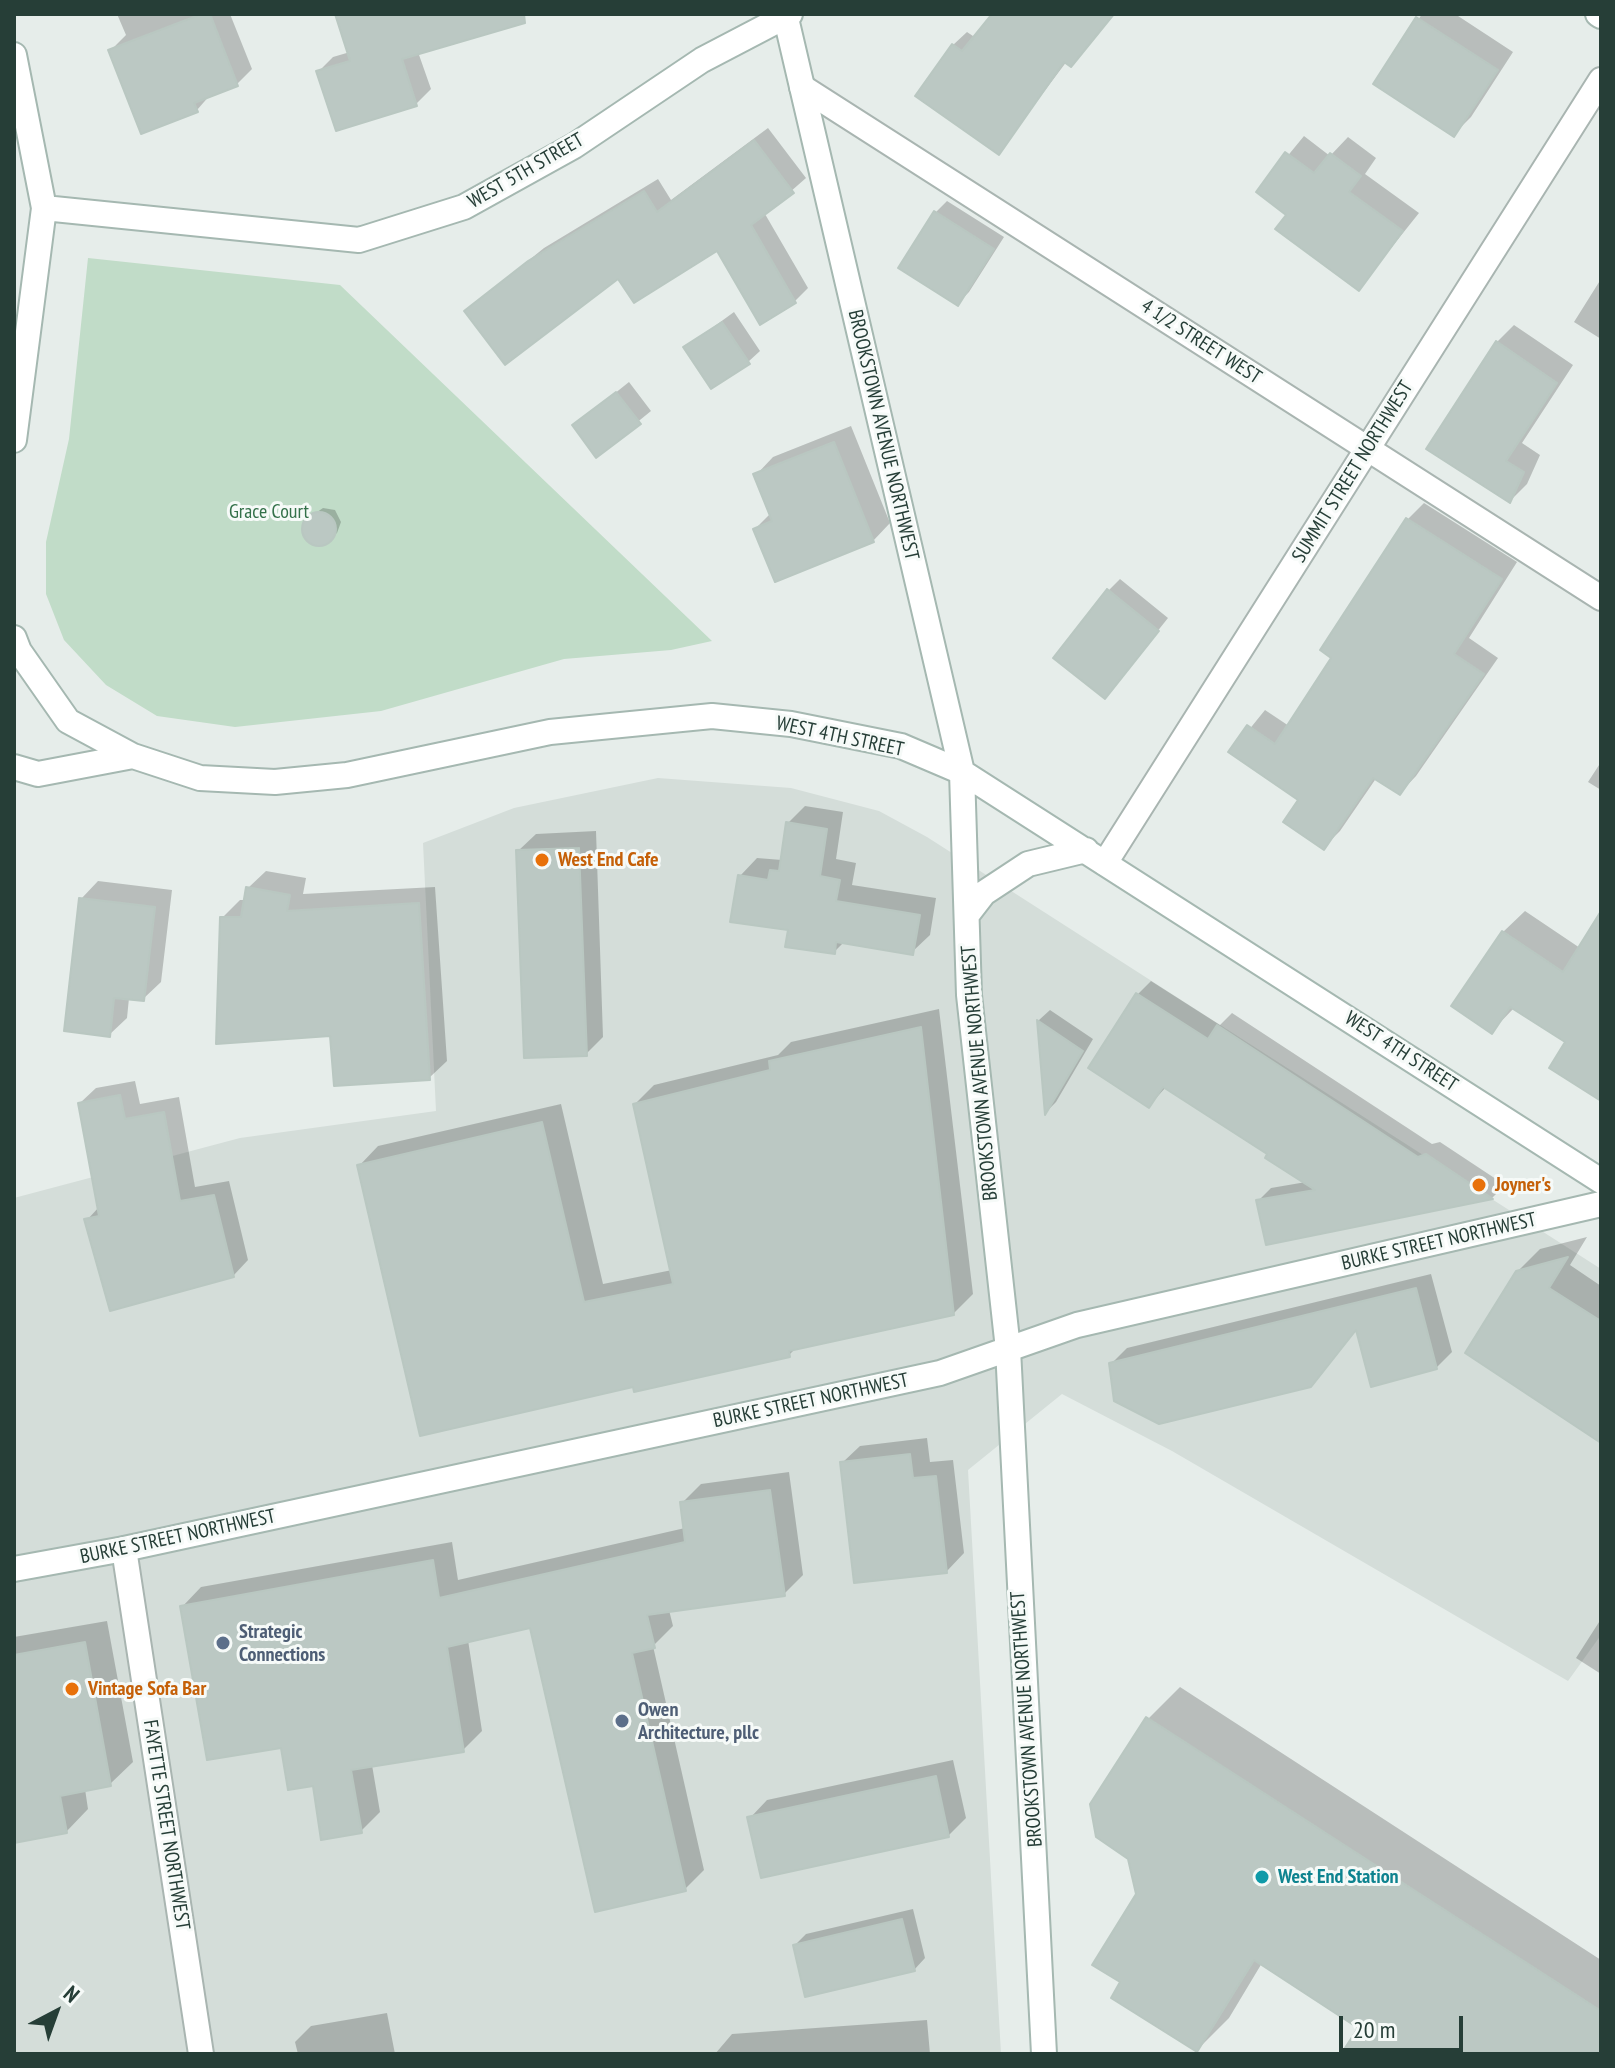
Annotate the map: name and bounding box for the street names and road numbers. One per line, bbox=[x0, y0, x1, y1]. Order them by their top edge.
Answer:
street label: WEST 5TH STREET bbox=[464, 128, 588, 214]
street label: 4 1/2 STREET WEST bbox=[1136, 294, 1266, 390]
street label: BROOKSTOWN AVENUE NORTHWEST bbox=[842, 307, 924, 563]
street label: SUMMIT STREET NORTHWEST bbox=[1287, 377, 1419, 567]
street label: WEST 4TH STREET bbox=[774, 712, 906, 762]
street label: BROOKSTOWN AVENUE NORTHWEST bbox=[957, 944, 1003, 1202]
street label: WEST 4TH STREET bbox=[1340, 1007, 1462, 1097]
street label: BURKE STREET NORTHWEST bbox=[1339, 1208, 1539, 1276]
street label: BURKE STREET NORTHWEST bbox=[711, 1369, 911, 1433]
street label: BURKE STREET NORTHWEST bbox=[78, 1505, 278, 1569]
street label: BROOKSTOWN AVENUE NORTHWEST bbox=[1006, 1590, 1048, 1848]
street label: FAYETTE STREET NORTHWEST bbox=[138, 1718, 194, 1932]

